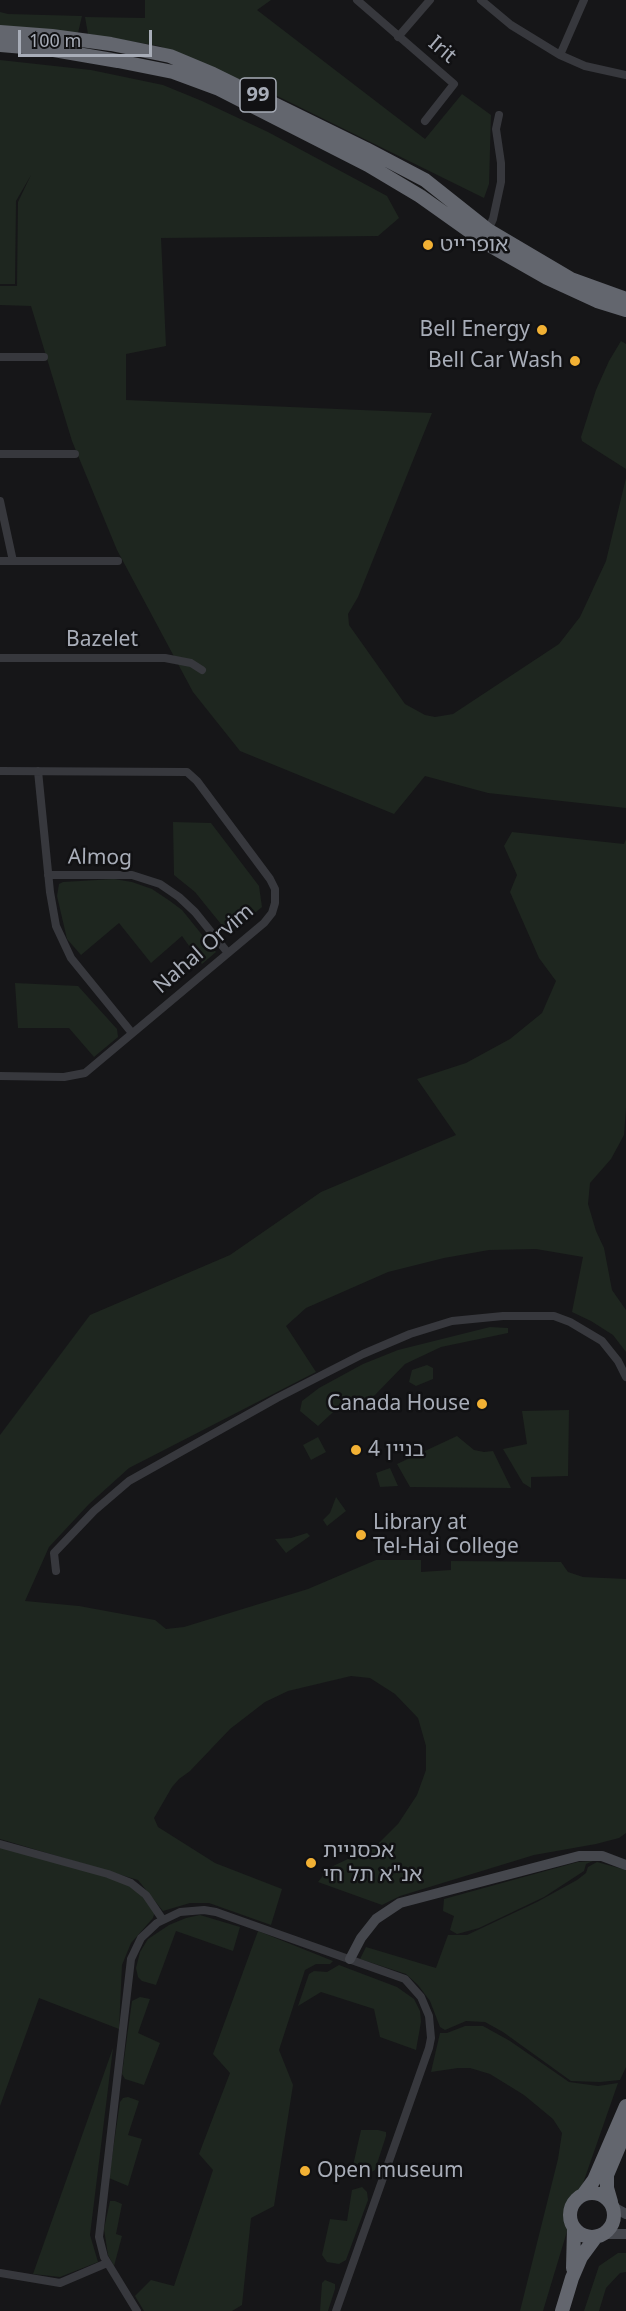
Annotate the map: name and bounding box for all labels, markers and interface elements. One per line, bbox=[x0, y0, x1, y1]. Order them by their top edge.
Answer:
scale bar bbox=[21, 18, 154, 56]
text: 100 m bbox=[29, 28, 81, 52]
street label: Irit bbox=[423, 31, 461, 69]
road number: 99 bbox=[240, 78, 276, 112]
place label: אופרייט bbox=[440, 232, 508, 258]
marker: אופרייט bbox=[421, 238, 435, 252]
place label: Bell Energy bbox=[420, 317, 530, 343]
marker: Bell Energy bbox=[535, 323, 549, 337]
place label: Bell Car Wash bbox=[428, 348, 563, 374]
marker: Bell Car Wash bbox=[568, 354, 582, 368]
street label: Bazelet bbox=[66, 627, 138, 653]
street label: Almog bbox=[68, 845, 132, 871]
street label: Nahal Orvim bbox=[149, 899, 259, 999]
place label: Canada House bbox=[327, 1391, 470, 1417]
marker: Canada House bbox=[475, 1397, 489, 1411]
place label: בניין 4 bbox=[368, 1437, 424, 1463]
marker: בניין 4 bbox=[349, 1443, 363, 1457]
place label: Library at Tel-Hai College bbox=[373, 1510, 519, 1560]
marker: Library at Tel-Hai College bbox=[354, 1528, 368, 1542]
place label: אכסניית אנ"א תל חי bbox=[323, 1838, 422, 1888]
marker: אכסניית אנ"א תל חי bbox=[304, 1856, 318, 1870]
place label: Open museum bbox=[317, 2158, 464, 2184]
marker: Open museum bbox=[298, 2164, 312, 2178]

